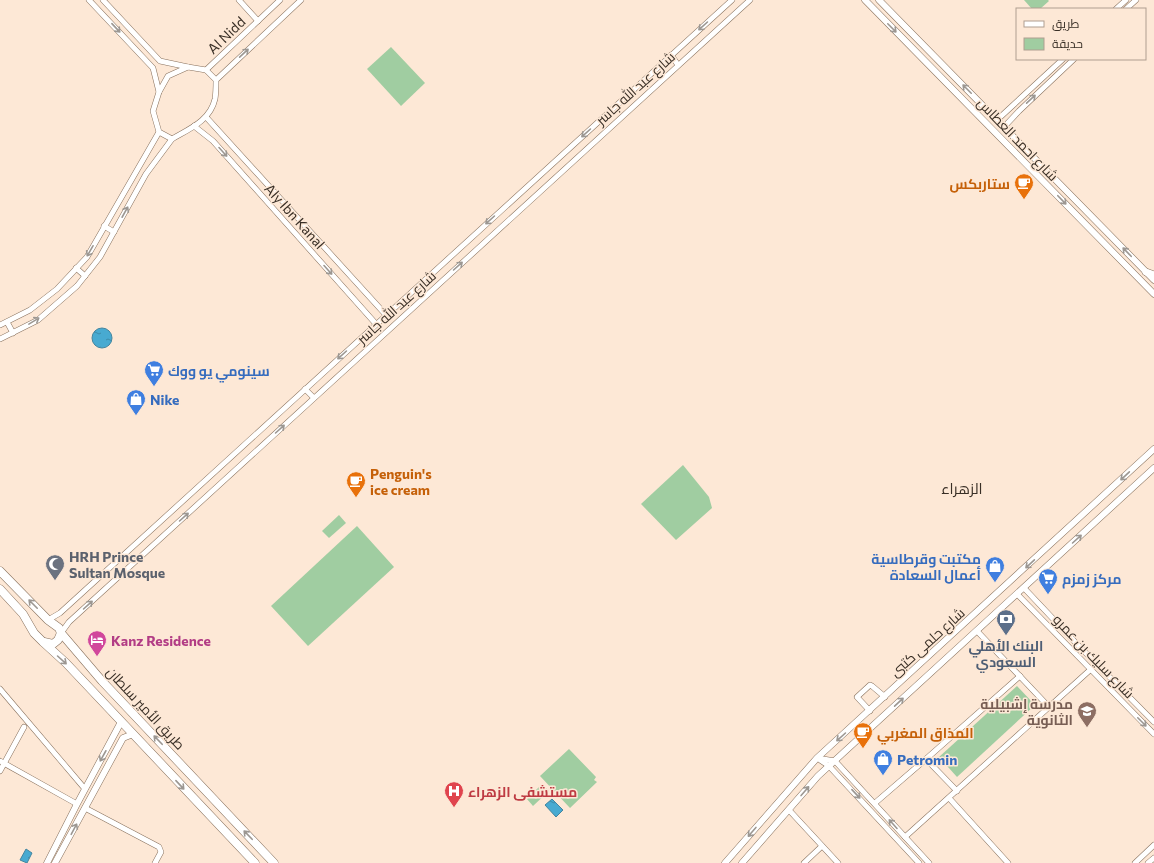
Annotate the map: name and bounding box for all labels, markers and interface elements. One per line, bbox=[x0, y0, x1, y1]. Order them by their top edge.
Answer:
legend bbox=[1016, 8, 1146, 60]
street label: Al Nidd bbox=[203, 13, 249, 57]
text: طريق bbox=[1052, 16, 1080, 31]
one-way arrow bbox=[698, 22, 708, 31]
one-way arrow bbox=[111, 23, 121, 33]
one-way arrow bbox=[887, 23, 897, 33]
text: حديقة bbox=[1052, 36, 1083, 51]
street label: شارع عبد الله جاسر bbox=[591, 48, 679, 130]
one-way arrow bbox=[239, 49, 249, 58]
one-way arrow bbox=[962, 84, 972, 94]
street label: شارع احمد العطاس bbox=[973, 94, 1062, 185]
one-way arrow bbox=[1026, 95, 1036, 104]
one-way arrow bbox=[581, 128, 591, 137]
one-way arrow bbox=[218, 147, 227, 157]
cafe icon: ستاربكس bbox=[1013, 172, 1035, 200]
place label: ستاربكس bbox=[950, 175, 1010, 193]
street label: Aly Ibn Kanal bbox=[261, 180, 329, 252]
one-way arrow bbox=[1057, 195, 1067, 205]
one-way arrow bbox=[122, 206, 130, 218]
one-way arrow bbox=[485, 216, 495, 225]
one-way arrow bbox=[85, 245, 93, 257]
one-way arrow bbox=[1122, 247, 1132, 257]
one-way arrow bbox=[453, 261, 463, 271]
one-way arrow bbox=[323, 265, 332, 275]
street label: شارع عبد الله جاسر bbox=[352, 267, 440, 349]
one-way arrow bbox=[28, 317, 40, 325]
one-way arrow bbox=[337, 350, 347, 360]
supermarket icon: سينومي يو ووك bbox=[143, 359, 165, 387]
place label: سينومي يو ووك bbox=[168, 362, 270, 383]
shop icon: Nike bbox=[125, 388, 147, 416]
place label: Nike bbox=[150, 391, 179, 408]
one-way arrow bbox=[274, 425, 284, 434]
place label: Penguin's ice cream bbox=[370, 465, 432, 498]
cafe icon: Penguin's ice cream bbox=[345, 470, 367, 498]
one-way arrow bbox=[1121, 471, 1131, 480]
district label: الزهراء bbox=[941, 479, 983, 498]
one-way arrow bbox=[178, 513, 188, 522]
one-way arrow bbox=[1072, 534, 1083, 543]
place label: HRH Prince Sultan Mosque bbox=[69, 548, 165, 581]
place label: مكتبت وقرطاسية أعمال السعادة bbox=[871, 550, 981, 584]
mosque icon: HRH Prince Sultan Mosque bbox=[44, 553, 66, 581]
shop icon: مكتبت وقرطاسية أعمال السعادة bbox=[984, 555, 1006, 583]
one-way arrow bbox=[1025, 559, 1035, 569]
supermarket icon: مركز زمزم bbox=[1037, 567, 1059, 595]
place label: مركز زمزم bbox=[1062, 570, 1121, 589]
one-way arrow bbox=[28, 599, 38, 609]
one-way arrow bbox=[83, 600, 93, 609]
street label: شارع حلمى كتبى bbox=[886, 604, 969, 681]
bank icon: البنك الأهلي السعودي bbox=[995, 608, 1017, 636]
street label: شارع سليك بن عمرو bbox=[1049, 611, 1138, 702]
hotel icon: Kanz Residence bbox=[86, 629, 108, 657]
place label: Kanz Residence bbox=[111, 632, 211, 649]
place label: البنك الأهلي السعودي bbox=[969, 637, 1043, 673]
one-way arrow bbox=[57, 655, 68, 664]
street label: طريق الأمير سلطان bbox=[102, 663, 189, 754]
place label: مدرسة إشبيلية الثانوية bbox=[980, 695, 1073, 729]
one-way arrow bbox=[894, 697, 904, 707]
school or university icon: مدرسة إشبيلية الثانوية bbox=[1076, 700, 1098, 728]
one-way arrow bbox=[1137, 717, 1147, 727]
cafe icon: المذاق المغربي bbox=[852, 721, 874, 749]
place label: المذاق المغربي bbox=[877, 724, 974, 745]
one-way arrow bbox=[836, 732, 846, 741]
one-way arrow bbox=[154, 736, 163, 746]
shop icon: Petromin bbox=[872, 748, 894, 776]
one-way arrow bbox=[99, 750, 106, 762]
place label: Petromin bbox=[897, 751, 957, 768]
one-way arrow bbox=[176, 780, 185, 790]
hospital icon: مستشفى الزهراء bbox=[443, 780, 465, 808]
place label: مستشفى الزهراء bbox=[468, 783, 577, 801]
one-way arrow bbox=[800, 786, 809, 797]
one-way arrow bbox=[851, 789, 860, 800]
one-way arrow bbox=[889, 819, 898, 829]
one-way arrow bbox=[71, 823, 78, 835]
one-way arrow bbox=[748, 826, 757, 837]
one-way arrow bbox=[243, 830, 252, 840]

